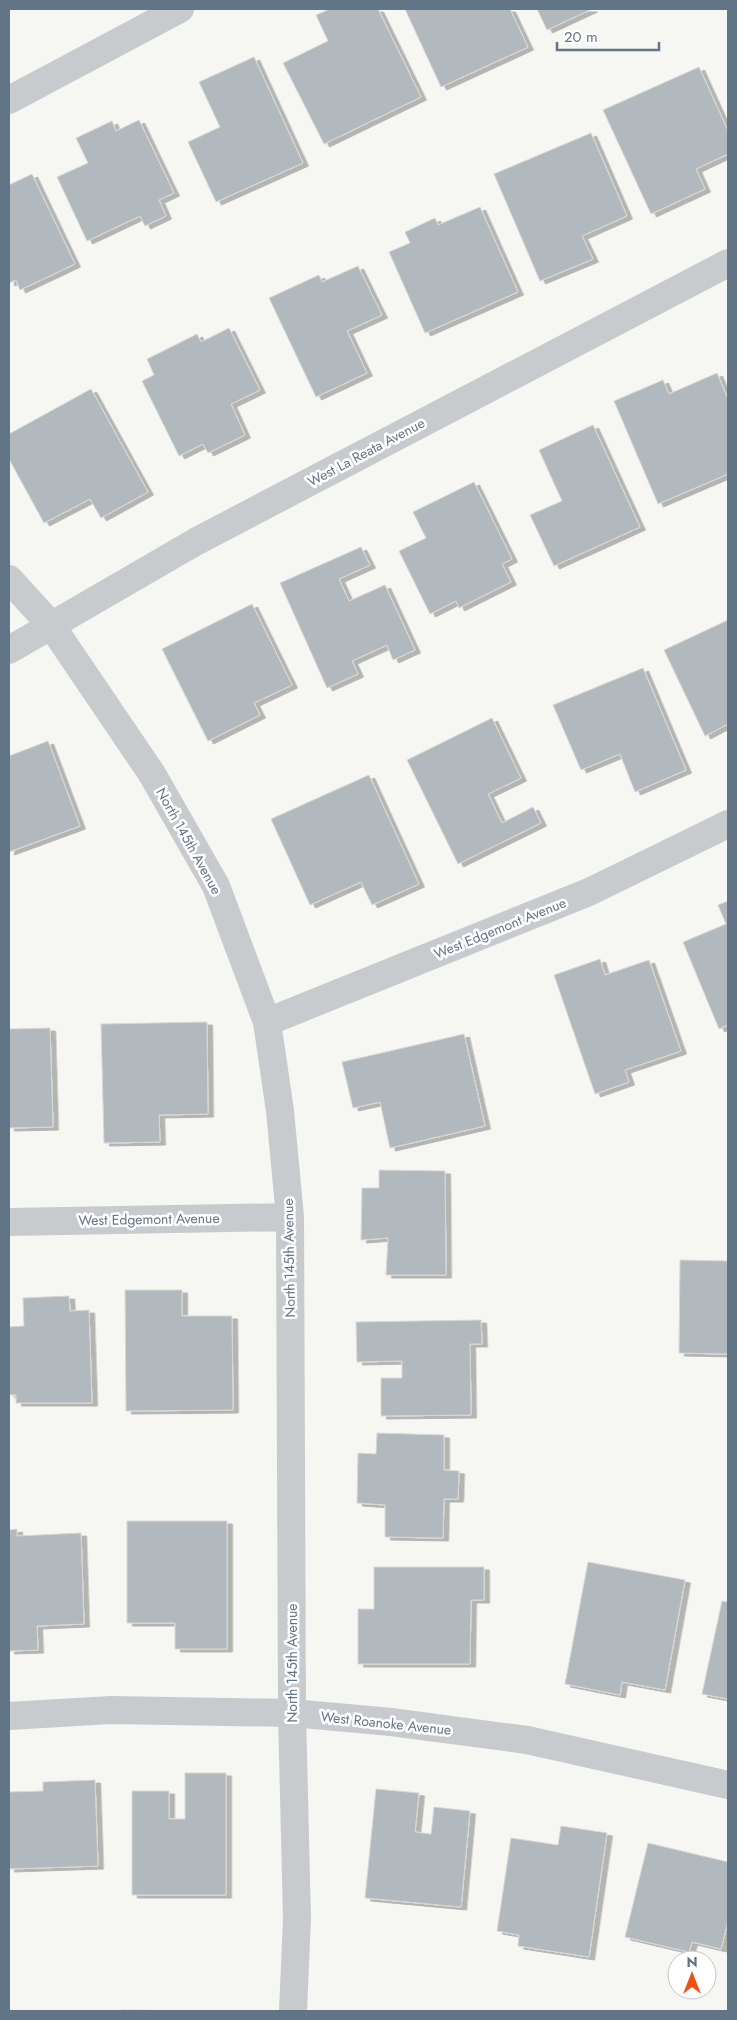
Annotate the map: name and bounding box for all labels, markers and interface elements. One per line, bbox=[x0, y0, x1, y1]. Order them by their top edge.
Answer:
scale bar bbox=[557, 20, 660, 52]
text: 20 m bbox=[564, 26, 598, 48]
street label: West La Reata Avenue bbox=[304, 413, 428, 491]
street label: North 145th Avenue bbox=[151, 784, 227, 898]
street label: West Edgemont Avenue bbox=[431, 892, 569, 964]
street label: North 145th Avenue bbox=[278, 1198, 300, 1318]
street label: West Edgemont Avenue bbox=[78, 1208, 220, 1230]
street label: North 145th Avenue bbox=[282, 1603, 302, 1723]
street label: West Roanoke Avenue bbox=[320, 1706, 452, 1740]
north arrow bbox=[667, 1950, 717, 2000]
text: N bbox=[686, 1952, 698, 1972]

